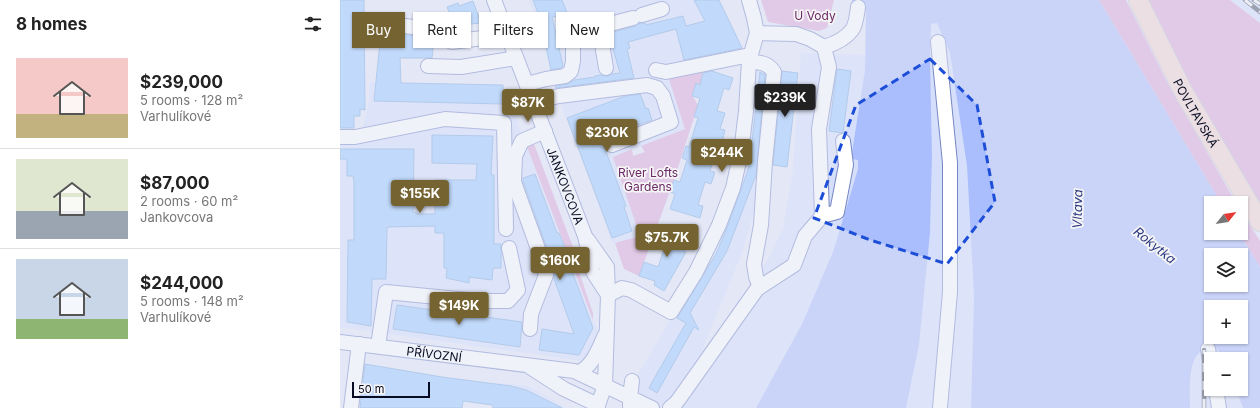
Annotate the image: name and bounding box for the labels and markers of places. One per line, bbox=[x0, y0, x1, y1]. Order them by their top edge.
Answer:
pin: $239K bbox=[757, 84, 813, 118]
pin: $87K bbox=[504, 89, 552, 123]
pin: $230K bbox=[579, 119, 635, 153]
pin: $244K bbox=[694, 139, 750, 173]
pin: $155K bbox=[392, 180, 448, 214]
pin: $75.7K bbox=[634, 224, 700, 258]
pin: $160K bbox=[532, 247, 588, 281]
pin: $149K bbox=[431, 292, 487, 326]

